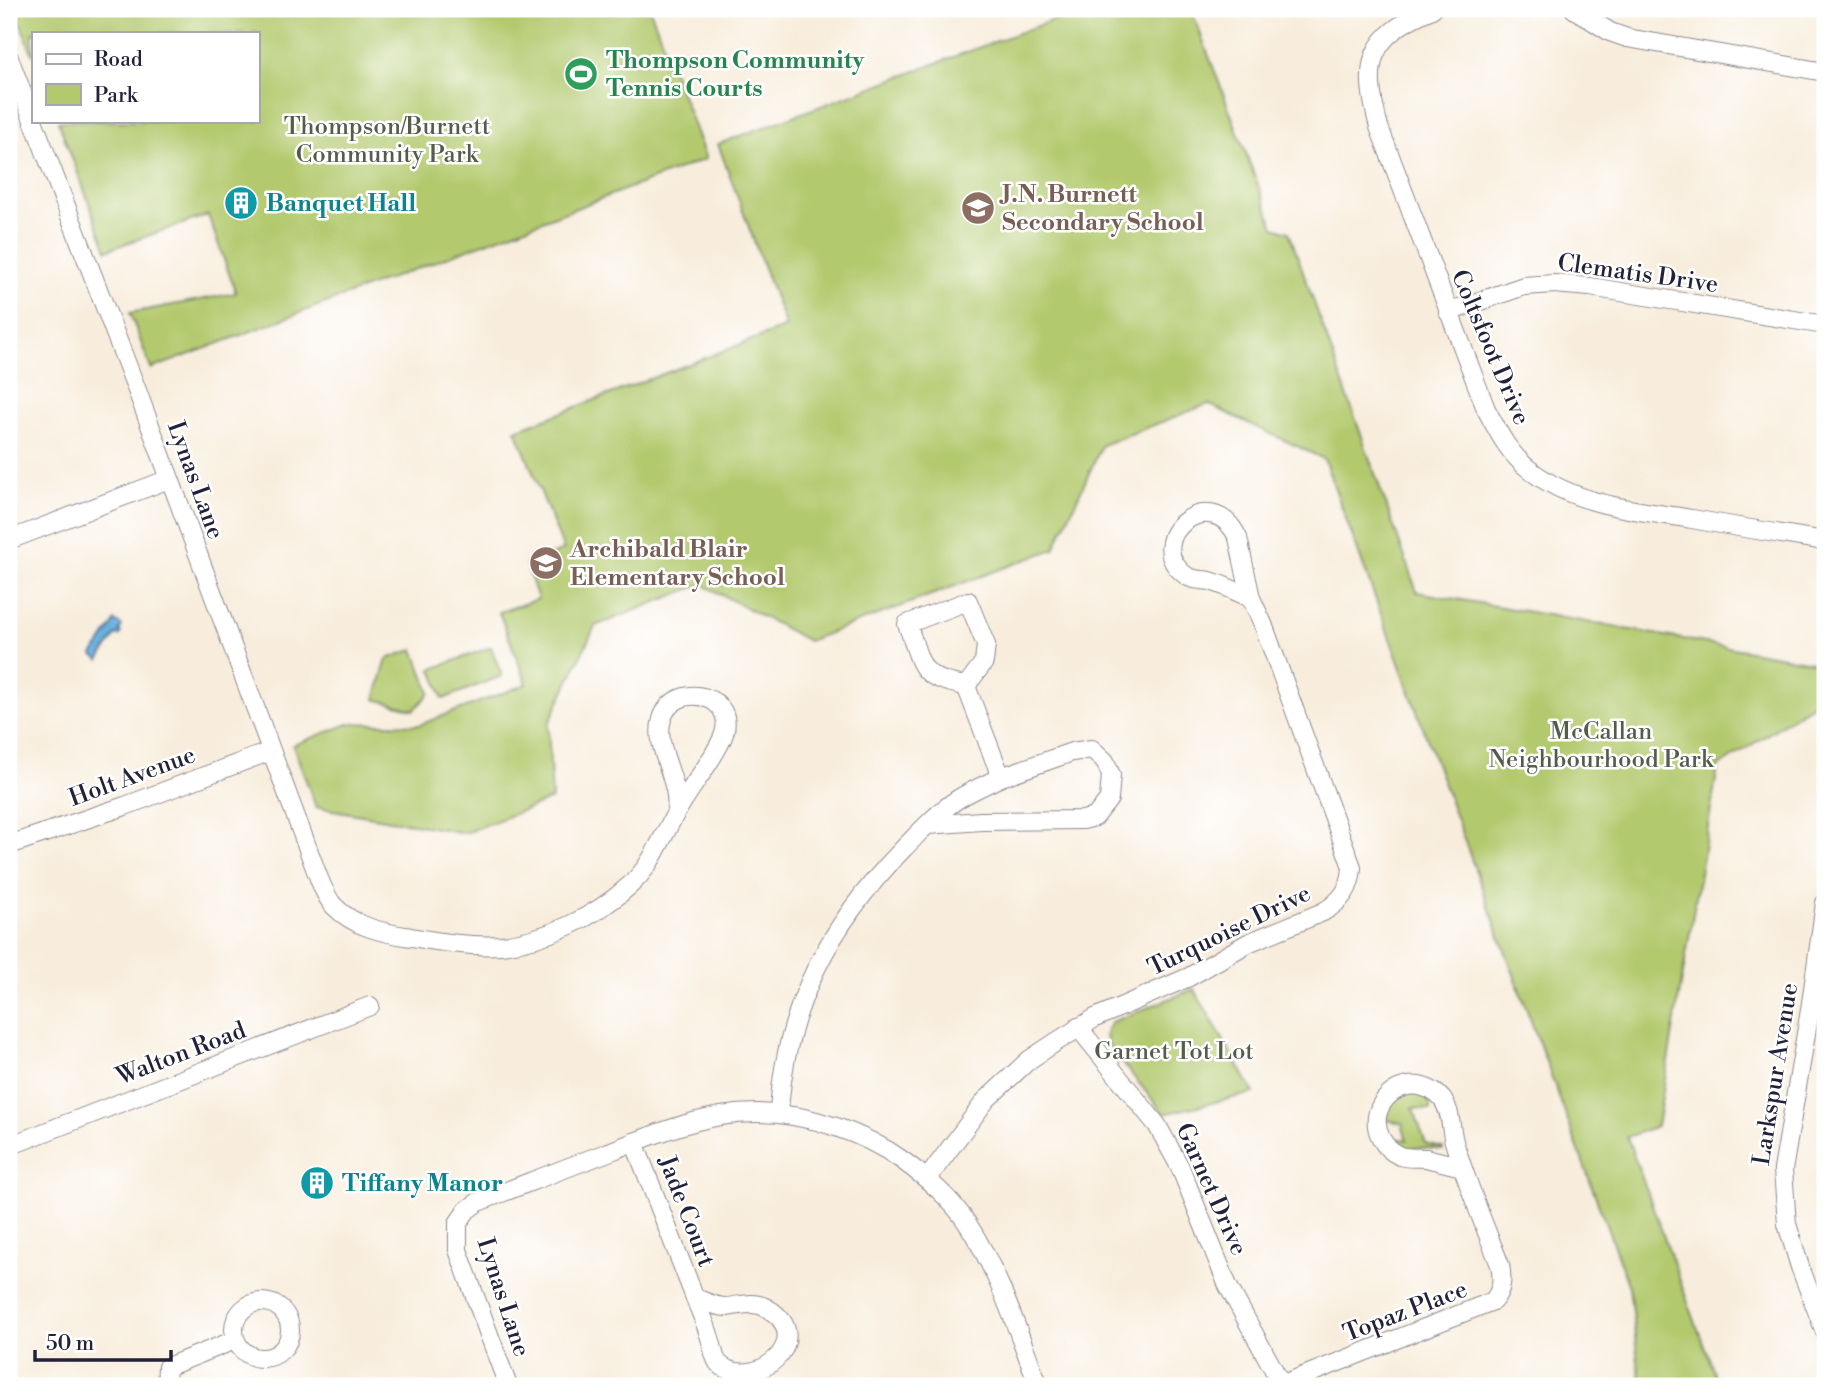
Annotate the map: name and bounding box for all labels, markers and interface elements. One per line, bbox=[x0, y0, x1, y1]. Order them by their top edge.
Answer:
legend bbox=[32, 32, 259, 122]
place label: Thompson Community Tennis Courts bbox=[606, 46, 865, 104]
text: Road bbox=[94, 47, 143, 73]
sports icon: Thompson Community Tennis Courts bbox=[562, 55, 600, 93]
text: Park bbox=[94, 83, 139, 109]
park label: Thompson/Burnett Community Park bbox=[284, 112, 491, 170]
place label: J.N. Burnett Secondary School bbox=[999, 180, 1204, 238]
building icon: Banquet Hall bbox=[222, 184, 260, 222]
place label: Banquet Hall bbox=[266, 189, 416, 219]
school or university icon: J.N. Burnett Secondary School bbox=[959, 189, 997, 227]
street label: Clematis Drive bbox=[1556, 248, 1720, 300]
street label: Coltsfoot Drive bbox=[1444, 265, 1536, 429]
street label: Lynas Lane bbox=[160, 417, 230, 543]
place label: Archibald Blair Elementary School bbox=[569, 535, 785, 593]
school or university icon: Archibald Blair Elementary School bbox=[527, 544, 565, 582]
park label: McCallan Neighbourhood Park bbox=[1489, 717, 1715, 775]
street label: Holt Avenue bbox=[65, 740, 200, 814]
street label: Turquoise Drive bbox=[1143, 879, 1316, 983]
street label: Larkspur Avenue bbox=[1747, 981, 1805, 1167]
street label: Walton Road bbox=[112, 1015, 251, 1093]
park label: Garnet Tot Lot bbox=[1094, 1037, 1254, 1067]
street label: Garnet Drive bbox=[1169, 1119, 1254, 1260]
street label: Jade Court bbox=[651, 1151, 721, 1271]
building icon: Tiffany Manor bbox=[298, 1164, 336, 1202]
place label: Tiffany Manor bbox=[342, 1169, 503, 1199]
street label: Lynas Lane bbox=[470, 1234, 536, 1361]
street label: Topaz Place bbox=[1339, 1275, 1472, 1349]
scale bar bbox=[35, 1318, 172, 1362]
text: 50 m bbox=[46, 1331, 94, 1357]

